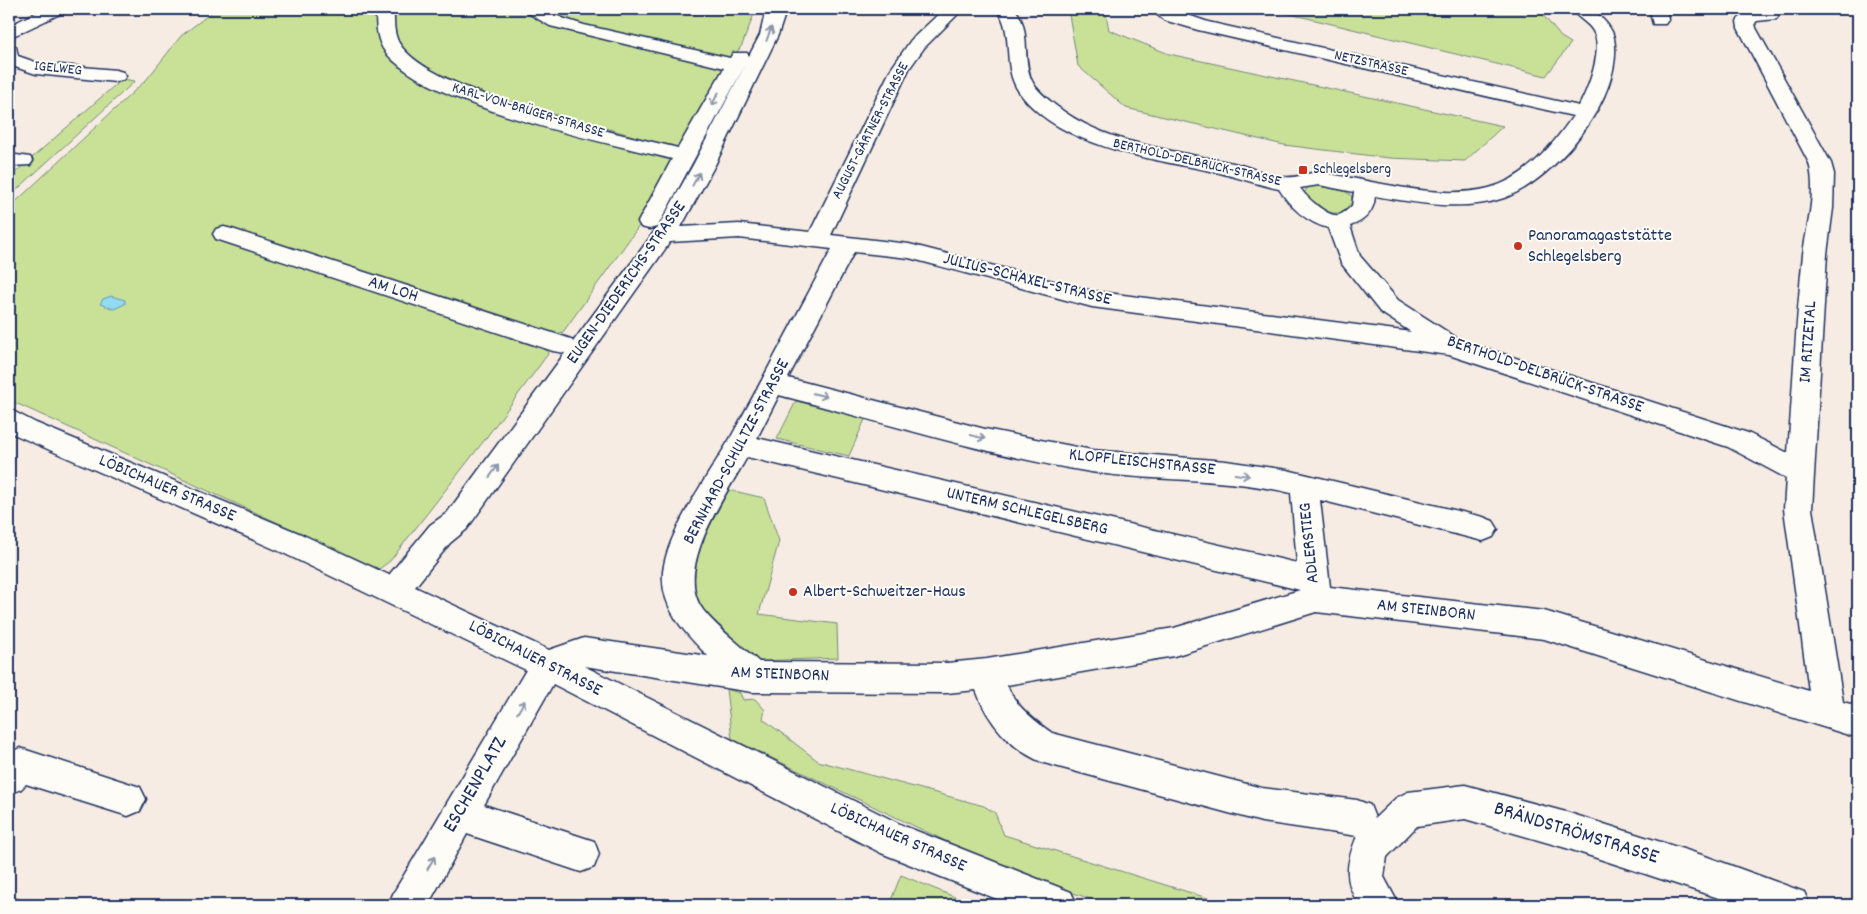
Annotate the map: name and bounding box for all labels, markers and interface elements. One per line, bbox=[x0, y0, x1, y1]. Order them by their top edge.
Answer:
one-way arrow bbox=[765, 27, 774, 42]
street label: NETZSTRASSE bbox=[1332, 45, 1410, 83]
street label: IGELWEG bbox=[33, 56, 83, 82]
street label: AUGUST-GÄRTNER-STRASSE bbox=[827, 58, 915, 203]
street label: KARL-VON-BRÜGER-STRASSE bbox=[449, 77, 607, 145]
one-way arrow bbox=[710, 91, 720, 105]
street label: BERTHOLD-DELBRÜCK-STRASSE bbox=[1111, 133, 1283, 193]
place label: Schlegelsberg bbox=[1313, 159, 1391, 181]
marker: Schlegelsberg bbox=[1297, 164, 1309, 176]
one-way arrow bbox=[692, 173, 702, 187]
street label: EUGEN-DIEDERICHS-STRASSE bbox=[561, 196, 693, 370]
place label: Panoramagaststätte Schlegelsberg bbox=[1528, 224, 1672, 270]
marker: Panoramagaststätte Schlegelsberg bbox=[1512, 240, 1524, 252]
street label: JULIUS-SCHAXEL-STRASSE bbox=[940, 247, 1114, 313]
street label: AM LOH bbox=[365, 270, 421, 310]
street label: IM RITZETAL bbox=[1794, 299, 1824, 384]
street label: BERTHOLD-DELBRÜCK-STRASSE bbox=[1443, 330, 1647, 420]
street label: BERNHARD-SCHULTZE-STRASSE bbox=[677, 355, 797, 549]
one-way arrow bbox=[812, 391, 828, 401]
one-way arrow bbox=[969, 433, 985, 442]
street label: KLOPFLEISCHSTRASSE bbox=[1068, 443, 1216, 483]
street label: LÖBICHAUER STRASSE bbox=[95, 449, 239, 529]
one-way arrow bbox=[489, 464, 499, 478]
one-way arrow bbox=[1234, 470, 1250, 480]
street label: UNTERM SCHLEGELSBERG bbox=[944, 481, 1110, 543]
street label: ADLERSTIEG bbox=[1293, 501, 1327, 585]
place label: Albert-Schweitzer-Haus bbox=[803, 580, 966, 605]
marker: Albert-Schweitzer-Haus bbox=[787, 586, 799, 598]
street label: AM STEINBORN bbox=[1376, 593, 1476, 629]
street label: LÖBICHAUER STRASSE bbox=[464, 615, 606, 703]
street label: AM STEINBORN bbox=[730, 661, 830, 689]
one-way arrow bbox=[517, 701, 527, 715]
street label: ESCHENPLATZ bbox=[436, 731, 516, 839]
street label: BRÄNDSTRÖMSTRASSE bbox=[1490, 795, 1663, 874]
street label: LÖBICHAUER STRASSE bbox=[826, 797, 970, 879]
one-way arrow bbox=[427, 856, 436, 871]

